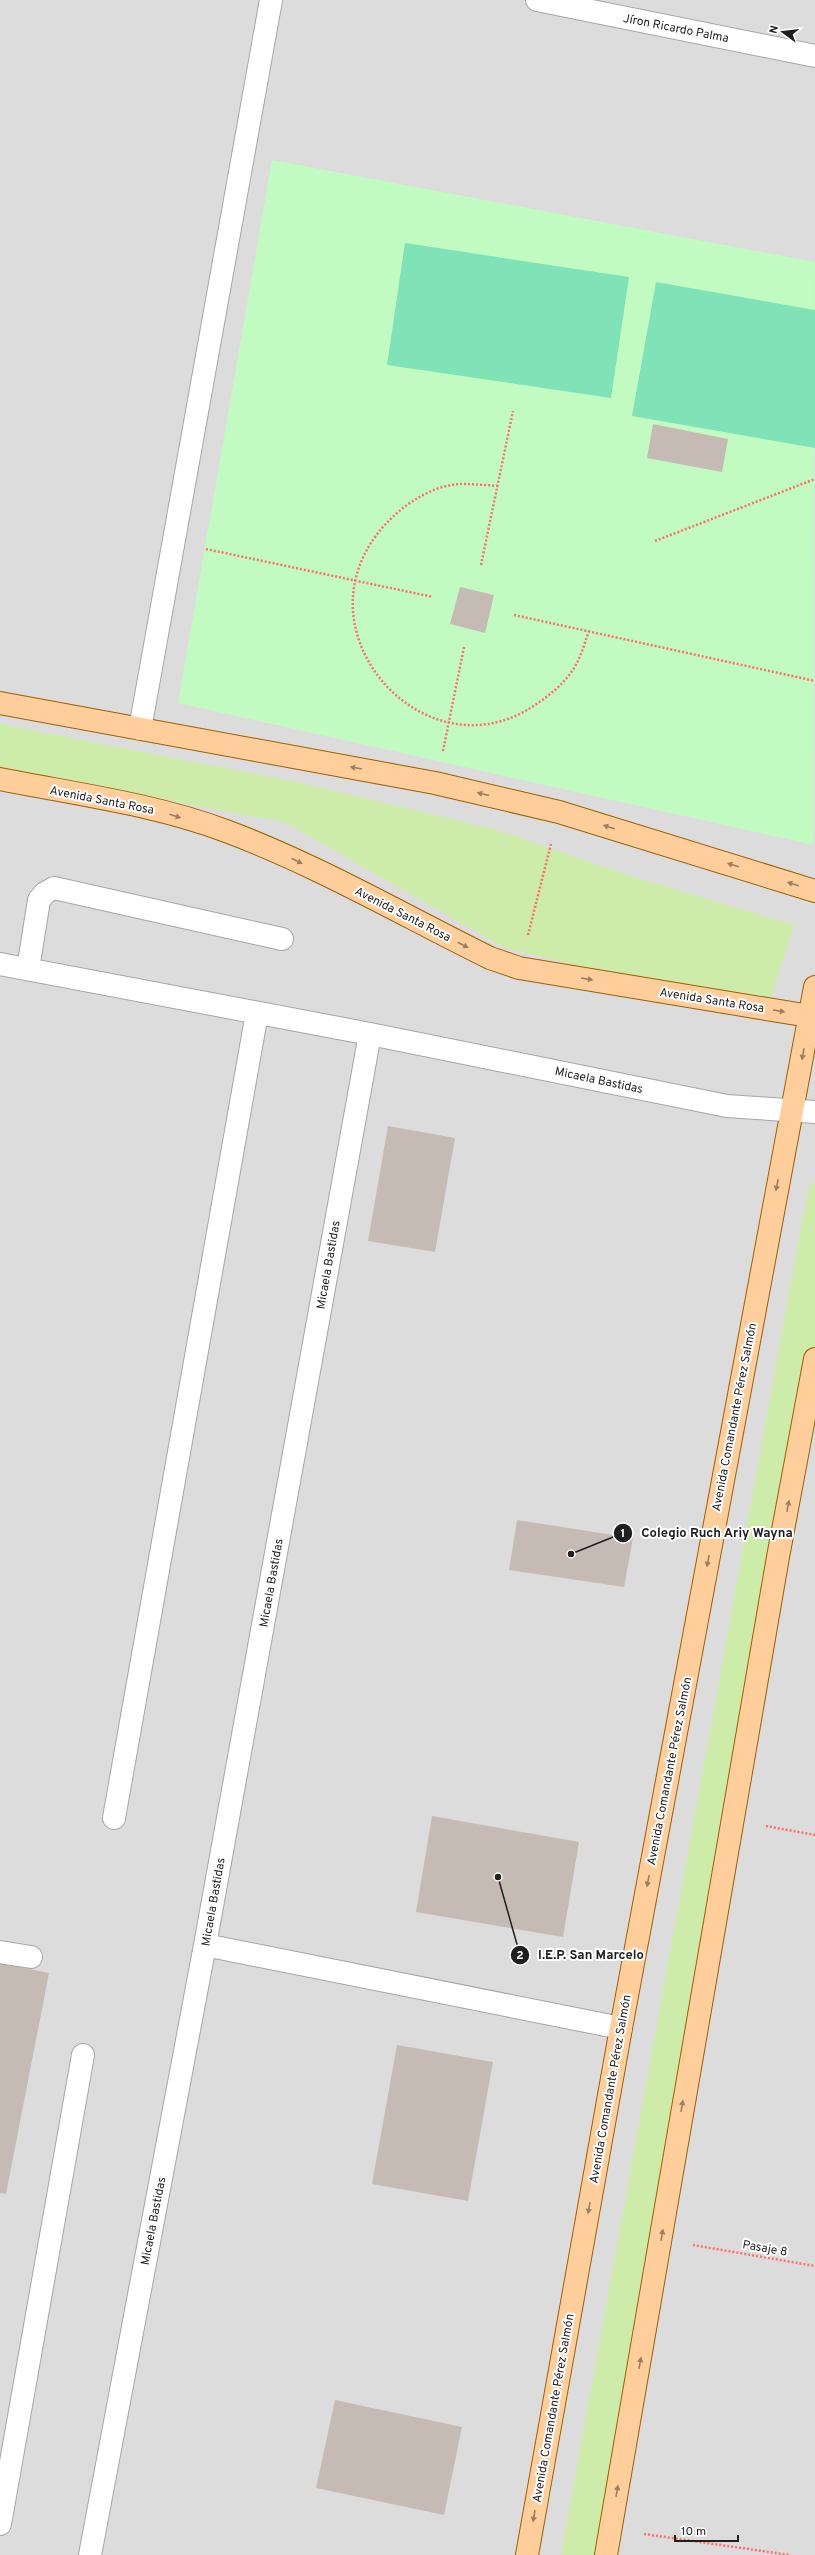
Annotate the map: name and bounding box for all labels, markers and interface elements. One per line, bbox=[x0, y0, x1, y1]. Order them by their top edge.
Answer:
street label: Jíron Ricardo Palma bbox=[622, 11, 730, 47]
north arrow bbox=[763, 12, 803, 52]
text: N bbox=[767, 24, 782, 35]
one-way arrow bbox=[350, 765, 362, 771]
street label: Avenida Santa Rosa bbox=[48, 783, 155, 819]
one-way arrow bbox=[477, 791, 489, 797]
one-way arrow bbox=[170, 813, 182, 819]
one-way arrow bbox=[603, 824, 615, 830]
one-way arrow bbox=[291, 858, 303, 864]
one-way arrow bbox=[727, 862, 739, 868]
one-way arrow bbox=[786, 881, 798, 887]
street label: Avenida Santa Rosa bbox=[352, 884, 453, 946]
one-way arrow bbox=[457, 941, 469, 948]
one-way arrow bbox=[581, 976, 593, 982]
street label: Avenida Santa Rosa bbox=[658, 985, 765, 1017]
one-way arrow bbox=[773, 1008, 785, 1014]
one-way arrow bbox=[799, 1048, 805, 1060]
street label: Micaela Bastidas bbox=[553, 1064, 644, 1098]
one-way arrow bbox=[774, 1179, 780, 1191]
street label: Micaela Bastidas bbox=[313, 1220, 345, 1311]
street label: Avenida Comandante Pérez Salmón bbox=[709, 1322, 761, 1513]
one-way arrow bbox=[785, 1500, 791, 1512]
callout: Colegio Ruch Ariy Wayna bbox=[613, 1520, 801, 1545]
text: 1 bbox=[621, 1526, 625, 1542]
text: Colegio Ruch Ariy Wayna bbox=[641, 1526, 793, 1542]
street label: Micaela Bastidas bbox=[256, 1538, 288, 1629]
one-way arrow bbox=[704, 1555, 710, 1567]
street label: Avenida Comandante Pérez Salmón bbox=[644, 1676, 696, 1867]
street label: Micaela Bastidas bbox=[198, 1857, 230, 1948]
one-way arrow bbox=[645, 1875, 651, 1887]
callout: I.E.P. San Marcelo bbox=[510, 1942, 652, 1967]
text: 2 bbox=[516, 1948, 524, 1964]
text: I.E.P. San Marcelo bbox=[538, 1948, 644, 1964]
street label: Avenida Comandante Pérez Salmón bbox=[586, 1993, 635, 2185]
one-way arrow bbox=[680, 2100, 686, 2112]
street label: Micaela Bastidas bbox=[138, 2176, 170, 2267]
one-way arrow bbox=[586, 2202, 592, 2214]
one-way arrow bbox=[659, 2228, 665, 2241]
street label: Pasaje 8 bbox=[741, 2237, 789, 2261]
street label: Avenida Comandante Pérez Salmón bbox=[529, 2312, 578, 2504]
one-way arrow bbox=[637, 2357, 643, 2369]
one-way arrow bbox=[614, 2485, 620, 2497]
one-way arrow bbox=[531, 2509, 537, 2522]
scale bar bbox=[675, 2517, 738, 2543]
text: 10 m bbox=[681, 2524, 706, 2540]

